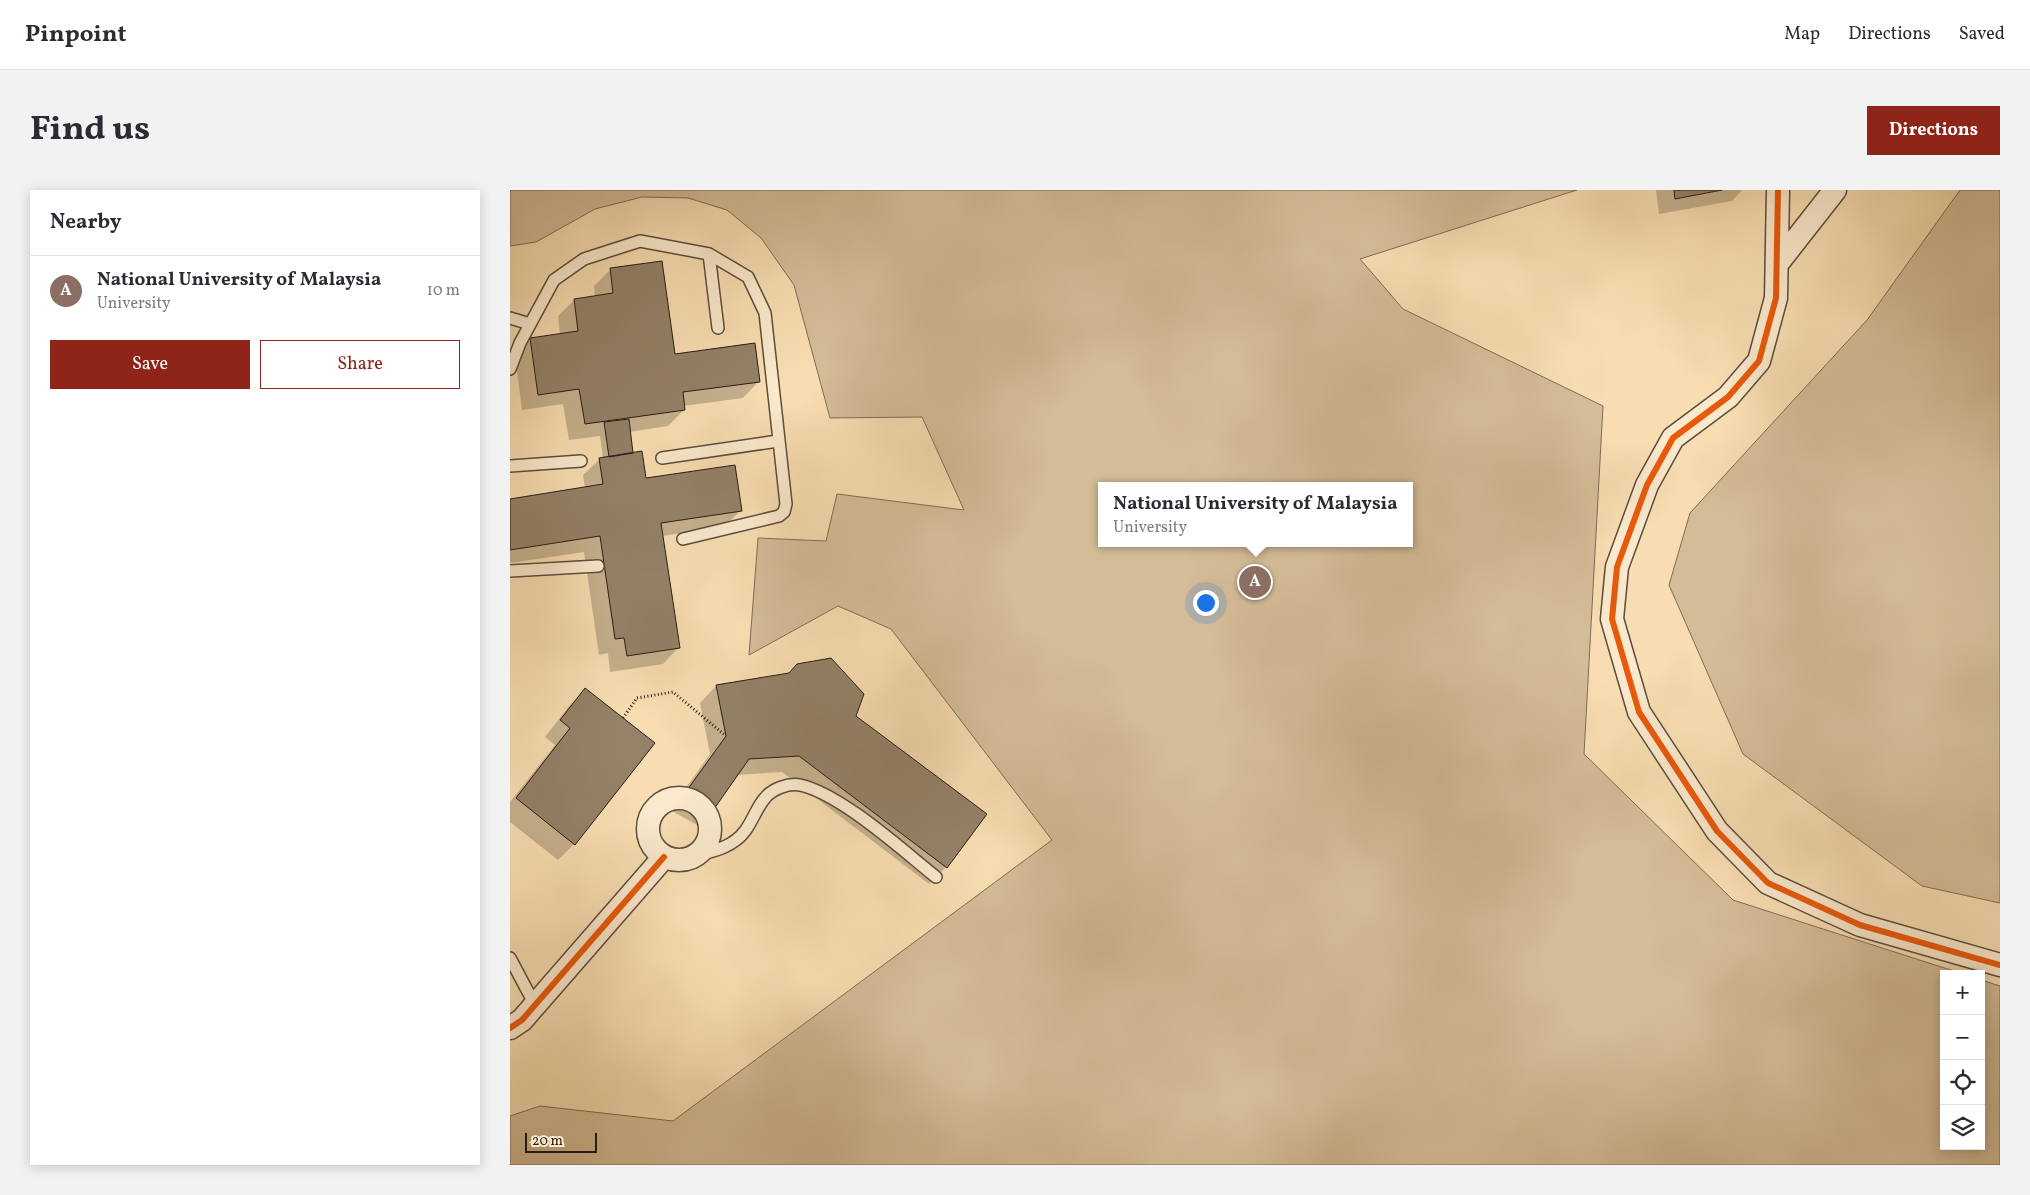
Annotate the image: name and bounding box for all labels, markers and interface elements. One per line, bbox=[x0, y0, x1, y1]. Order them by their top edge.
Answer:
text: Pinpoint bbox=[25, 18, 127, 52]
text: Map bbox=[1784, 22, 1820, 47]
text: Directions bbox=[1848, 22, 1931, 47]
text: Saved bbox=[1959, 22, 2005, 47]
text: Find us bbox=[30, 106, 150, 154]
button: Directions bbox=[1867, 106, 2000, 155]
text: Nearby bbox=[50, 208, 121, 237]
text: National University of Malaysia bbox=[97, 267, 381, 293]
text: A bbox=[60, 280, 72, 302]
text: 10 m bbox=[427, 280, 460, 302]
text: University bbox=[97, 293, 171, 315]
button: Save bbox=[50, 340, 250, 389]
button: Share bbox=[260, 340, 460, 389]
popup bbox=[1098, 482, 1413, 547]
text: National University of Malaysia bbox=[1113, 491, 1398, 517]
text: University bbox=[1113, 517, 1187, 539]
pin: A bbox=[1239, 563, 1271, 601]
your location bbox=[1193, 590, 1219, 616]
map controls bbox=[1940, 970, 1985, 1150]
button: + bbox=[1940, 970, 1985, 1015]
button: − bbox=[1940, 1015, 1985, 1060]
button: locate bbox=[1940, 1060, 1985, 1105]
button: layers bbox=[1940, 1105, 1985, 1150]
scale bar bbox=[525, 1130, 598, 1153]
text: 20 m bbox=[532, 1132, 563, 1151]

